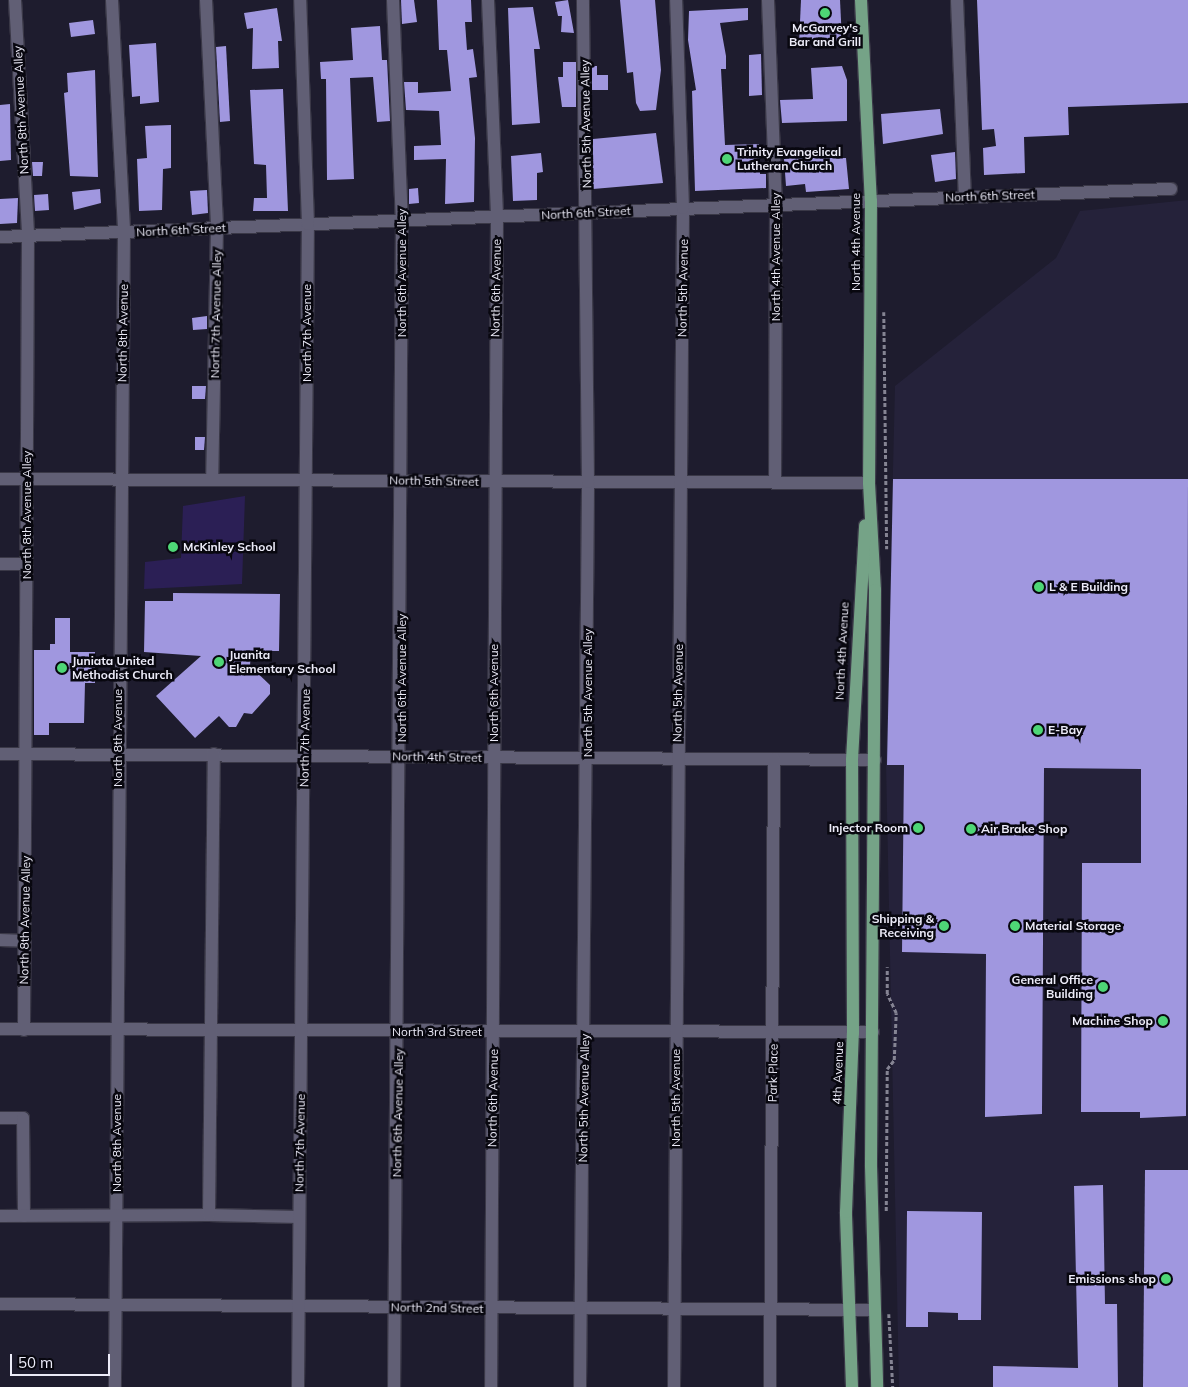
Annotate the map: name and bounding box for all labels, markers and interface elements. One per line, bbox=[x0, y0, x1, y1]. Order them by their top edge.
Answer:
marker: McGarvey's Bar and Grill bbox=[819, 7, 831, 19]
place label: McGarvey's Bar and Grill bbox=[789, 21, 861, 49]
street label: North 8th Avenue Alley bbox=[10, 45, 32, 175]
street label: North 5th Avenue Alley bbox=[578, 60, 594, 188]
place label: Trinity Evangelical Lutheran Church bbox=[737, 145, 841, 173]
marker: Trinity Evangelical Lutheran Church bbox=[721, 153, 733, 165]
street label: North 6th Street bbox=[945, 187, 1035, 205]
street label: North 4th Avenue Alley bbox=[769, 193, 783, 321]
street label: North 4th Avenue bbox=[849, 193, 863, 291]
street label: North 6th Street bbox=[541, 203, 631, 223]
street label: North 6th Avenue Alley bbox=[395, 209, 409, 337]
street label: North 6th Street bbox=[136, 220, 226, 240]
street label: North 6th Avenue bbox=[488, 239, 504, 337]
street label: North 5th Avenue bbox=[675, 239, 691, 337]
street label: North 7th Avenue Alley bbox=[208, 250, 224, 378]
street label: North 8th Avenue bbox=[115, 284, 131, 382]
street label: North 7th Avenue bbox=[300, 284, 314, 382]
street label: North 8th Avenue Alley bbox=[20, 451, 34, 579]
street label: North 5th Street bbox=[389, 473, 479, 489]
place label: McKinley School bbox=[183, 540, 276, 554]
marker: McKinley School bbox=[167, 541, 179, 553]
place label: L & E Building bbox=[1049, 580, 1128, 594]
marker: L & E Building bbox=[1033, 581, 1045, 593]
street label: North 4th Avenue bbox=[832, 602, 852, 700]
street label: North 6th Avenue Alley bbox=[395, 614, 409, 742]
street label: North 5th Avenue Alley bbox=[581, 629, 595, 757]
street label: North 6th Avenue bbox=[487, 644, 501, 742]
street label: North 5th Avenue bbox=[670, 644, 686, 742]
place label: Juanita Elementary School bbox=[229, 648, 336, 676]
place label: Juniata United Methodist Church bbox=[72, 654, 173, 682]
marker: Juanita Elementary School bbox=[213, 656, 225, 668]
marker: Juniata United Methodist Church bbox=[56, 662, 68, 674]
street label: North 8th Avenue bbox=[111, 689, 125, 787]
street label: North 7th Avenue bbox=[297, 689, 313, 787]
place label: E-Bay bbox=[1048, 723, 1083, 737]
marker: E-Bay bbox=[1032, 724, 1044, 736]
street label: North 4th Street bbox=[392, 749, 482, 765]
place label: Injector Room bbox=[829, 821, 908, 835]
marker: Injector Room bbox=[912, 822, 924, 834]
place label: Air Brake Shop bbox=[981, 822, 1067, 836]
marker: Air Brake Shop bbox=[965, 823, 977, 835]
street label: North 8th Avenue Alley bbox=[17, 856, 33, 984]
place label: Shipping & Receiving bbox=[872, 912, 934, 940]
place label: Material Storage bbox=[1025, 919, 1121, 933]
marker: Shipping & Receiving bbox=[938, 920, 950, 932]
marker: Material Storage bbox=[1009, 920, 1021, 932]
place label: General Office Building bbox=[1012, 973, 1093, 1001]
marker: General Office Building bbox=[1097, 981, 1109, 993]
place label: Machine Shop bbox=[1072, 1014, 1153, 1028]
marker: Machine Shop bbox=[1157, 1015, 1169, 1027]
street label: North 3rd Street bbox=[392, 1025, 482, 1039]
street label: North 5th Avenue Alley bbox=[576, 1034, 592, 1162]
street label: 4th Avenue bbox=[830, 1041, 846, 1105]
street label: Park Place bbox=[765, 1044, 781, 1102]
street label: North 6th Avenue Alley bbox=[390, 1049, 406, 1177]
street label: North 6th Avenue bbox=[485, 1049, 501, 1147]
street label: North 5th Avenue bbox=[669, 1049, 683, 1147]
street label: North 8th Avenue bbox=[110, 1094, 124, 1192]
street label: North 7th Avenue bbox=[292, 1094, 308, 1192]
place label: Emissions shop bbox=[1068, 1272, 1156, 1286]
marker: Emissions shop bbox=[1160, 1273, 1172, 1285]
street label: North 2nd Street bbox=[391, 1300, 483, 1316]
scale bar bbox=[12, 1344, 112, 1376]
text: 50 m bbox=[18, 1353, 53, 1372]

